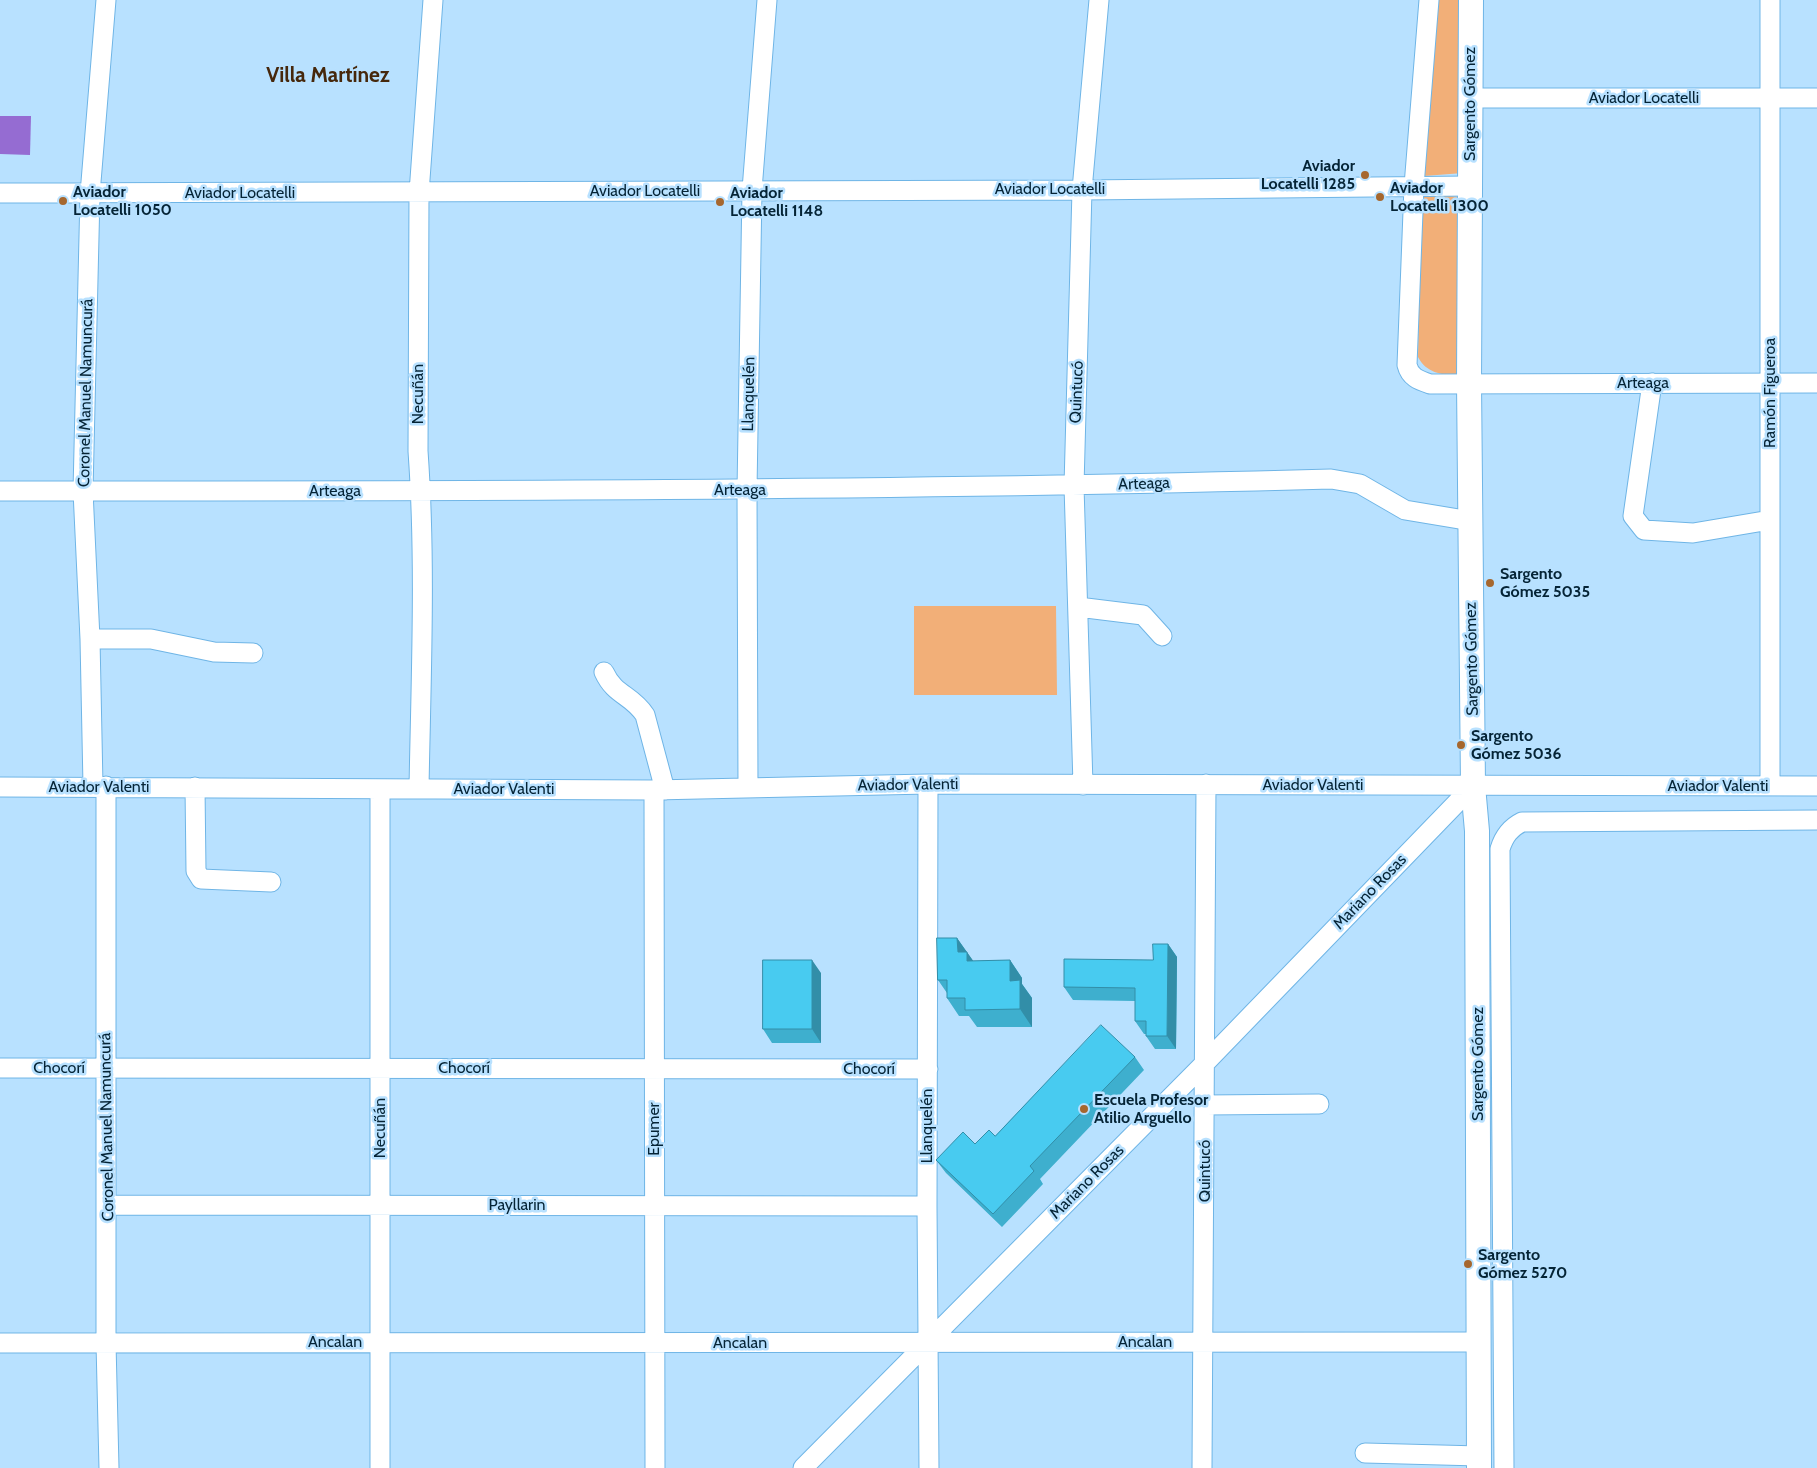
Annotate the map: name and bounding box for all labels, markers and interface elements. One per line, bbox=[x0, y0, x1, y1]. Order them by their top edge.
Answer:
street label: Sargento Gómez bbox=[1460, 47, 1480, 161]
district label: Villa Martínez bbox=[266, 63, 390, 89]
street label: Aviador Locatelli bbox=[1589, 88, 1699, 108]
place label: Aviador Locatelli 1285 bbox=[1261, 156, 1355, 194]
marker: Aviador Locatelli 1285 bbox=[1359, 169, 1371, 181]
place label: Aviador Locatelli 1300 bbox=[1390, 178, 1489, 216]
street label: Aviador Locatelli bbox=[995, 179, 1105, 199]
street label: Aviador Locatelli bbox=[590, 181, 700, 201]
place label: Aviador Locatelli 1050 bbox=[73, 182, 172, 220]
street label: Aviador Locatelli bbox=[185, 183, 295, 203]
place label: Aviador Locatelli 1148 bbox=[730, 183, 823, 221]
marker: Aviador Locatelli 1300 bbox=[1374, 191, 1386, 203]
marker: Aviador Locatelli 1050 bbox=[57, 195, 69, 207]
marker: Aviador Locatelli 1148 bbox=[714, 196, 726, 208]
street label: Coronel Manuel Namuncurá bbox=[75, 299, 97, 487]
street label: Ramón Figueroa bbox=[1760, 338, 1780, 448]
street label: Llanquelén bbox=[739, 356, 759, 432]
street label: Quintucó bbox=[1066, 360, 1088, 424]
street label: Necuñán bbox=[408, 364, 428, 424]
street label: Arteaga bbox=[1617, 373, 1669, 393]
street label: Arteaga bbox=[1118, 474, 1170, 494]
street label: Arteaga bbox=[714, 480, 766, 500]
street label: Arteaga bbox=[309, 481, 361, 501]
place label: Sargento Gómez 5035 bbox=[1500, 564, 1590, 602]
marker: Sargento Gómez 5035 bbox=[1484, 577, 1496, 589]
street label: Sargento Gómez bbox=[1461, 602, 1483, 716]
place label: Sargento Gómez 5036 bbox=[1471, 726, 1561, 764]
marker: Sargento Gómez 5036 bbox=[1455, 739, 1467, 751]
street label: Aviador Valenti bbox=[857, 775, 959, 795]
street label: Aviador Valenti bbox=[1263, 775, 1363, 795]
street label: Aviador Valenti bbox=[1668, 776, 1768, 796]
street label: Aviador Valenti bbox=[49, 777, 149, 797]
street label: Aviador Valenti bbox=[454, 779, 554, 799]
street label: Mariano Rosas bbox=[1329, 850, 1411, 934]
street label: Sargento Gómez bbox=[1468, 1007, 1488, 1121]
street label: Coronel Manuel Namuncurá bbox=[96, 1033, 118, 1221]
street label: Chocorí bbox=[33, 1058, 85, 1078]
street label: Chocorí bbox=[438, 1058, 490, 1078]
street label: Chocorí bbox=[843, 1059, 895, 1079]
street label: Llanquelén bbox=[917, 1089, 937, 1163]
place label: Escuela Profesor Atilio Arguello bbox=[1094, 1090, 1208, 1128]
street label: Necuñán bbox=[370, 1098, 390, 1158]
street label: Epumer bbox=[644, 1102, 664, 1156]
marker: Escuela Profesor Atilio Arguello bbox=[1078, 1103, 1090, 1115]
street label: Quintucó bbox=[1195, 1140, 1215, 1202]
street label: Mariano Rosas bbox=[1046, 1141, 1128, 1223]
street label: Payllarin bbox=[489, 1195, 545, 1215]
place label: Sargento Gómez 5270 bbox=[1478, 1245, 1567, 1283]
marker: Sargento Gómez 5270 bbox=[1462, 1258, 1474, 1270]
street label: Ancalan bbox=[308, 1332, 362, 1352]
street label: Ancalan bbox=[1118, 1332, 1172, 1352]
street label: Ancalan bbox=[713, 1333, 767, 1353]

